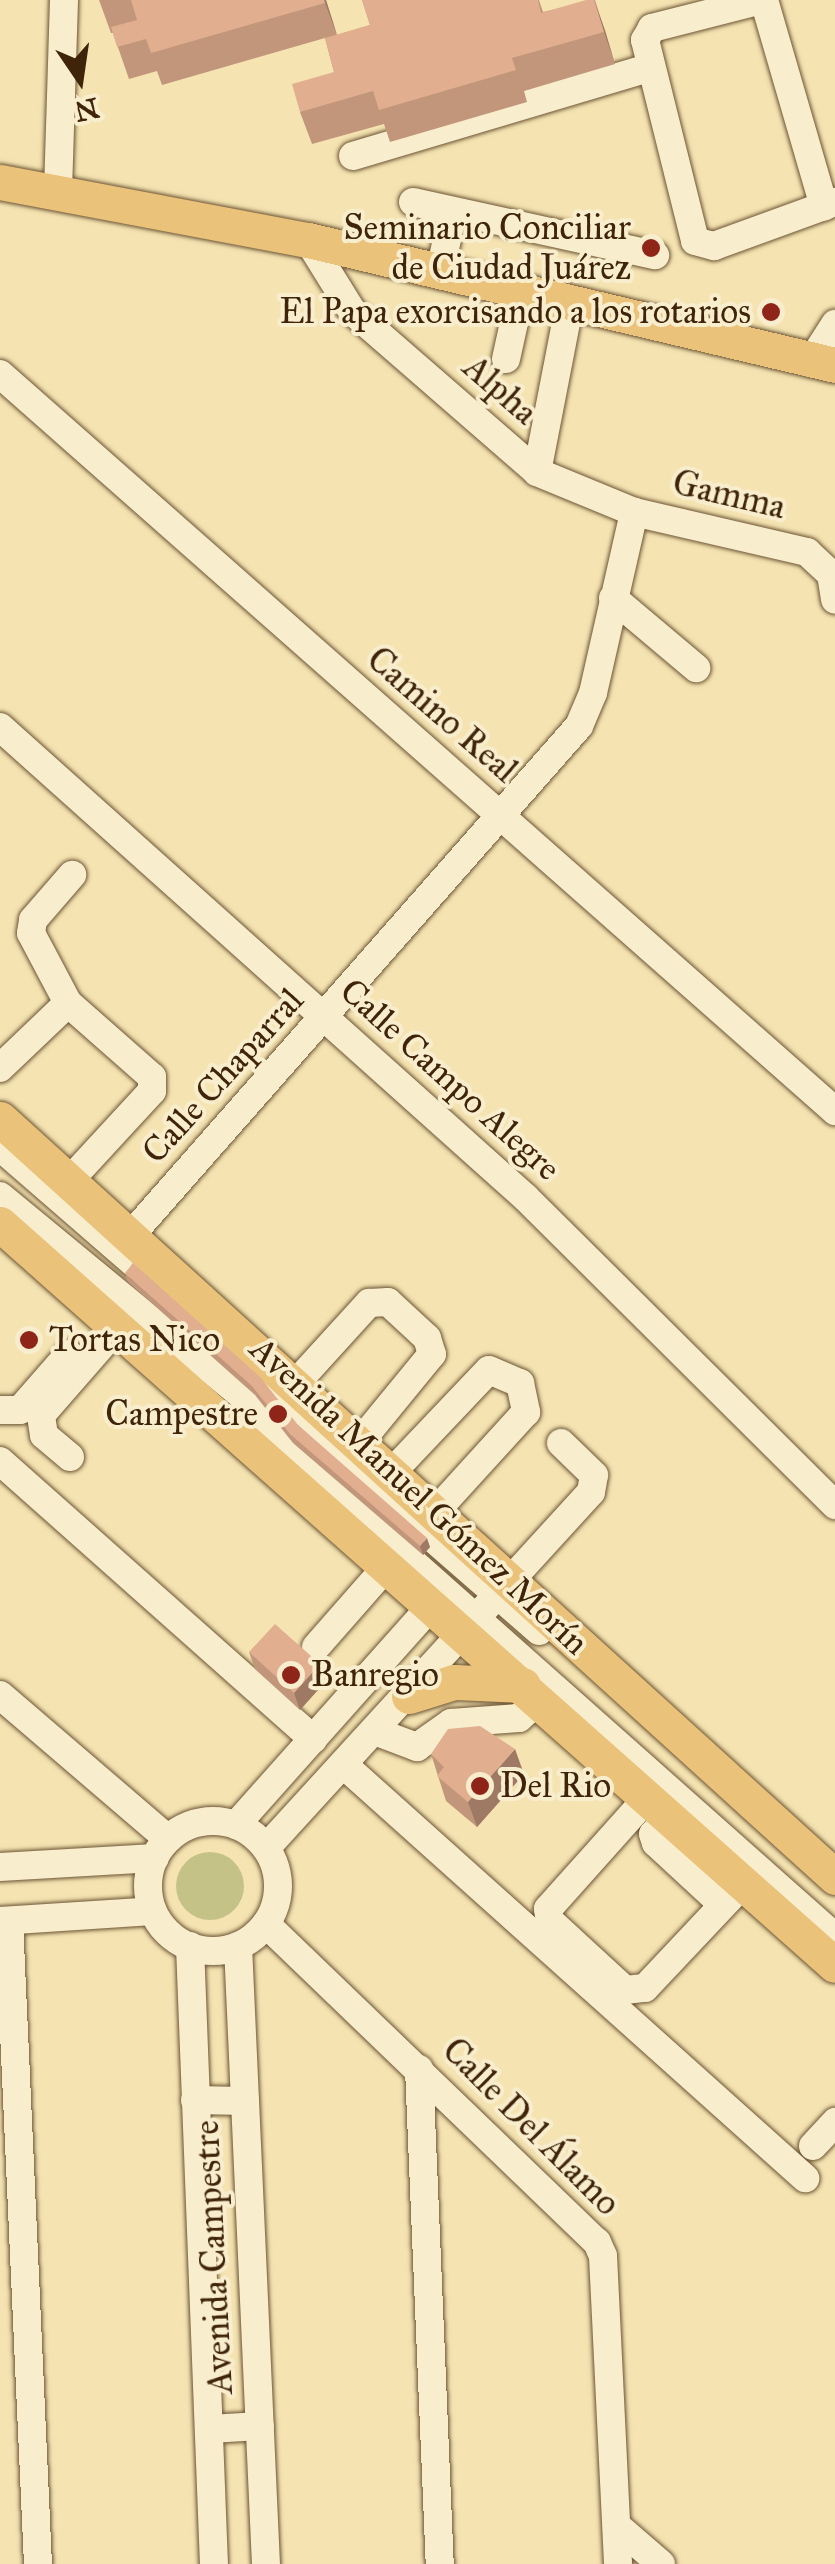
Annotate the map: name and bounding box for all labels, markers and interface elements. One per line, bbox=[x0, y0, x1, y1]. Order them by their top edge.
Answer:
north arrow bbox=[30, 30, 130, 130]
text: N bbox=[71, 90, 102, 129]
place label: Seminario Conciliar de Ciudad Juárez bbox=[343, 207, 631, 289]
marker: Seminario Conciliar de Ciudad Juárez bbox=[640, 237, 662, 259]
place label: El Papa exorcisando a los rotarios bbox=[279, 291, 751, 333]
marker: El Papa exorcisando a los rotarios bbox=[760, 301, 782, 323]
street label: Alpha bbox=[454, 346, 546, 434]
street label: Gamma bbox=[669, 462, 789, 528]
street label: Camino Real bbox=[358, 638, 526, 792]
street label: Calle Campo Alegre bbox=[331, 970, 569, 1190]
street label: Calle Chaparral bbox=[134, 980, 312, 1172]
place label: Tortas Nico bbox=[49, 1319, 220, 1361]
street label: Avenida Manuel Gómez Morín bbox=[241, 1328, 597, 1664]
marker: Tortas Nico bbox=[18, 1329, 40, 1351]
place label: Campestre bbox=[105, 1393, 258, 1435]
marker: Campestre bbox=[267, 1403, 289, 1425]
place label: Banregio bbox=[311, 1654, 439, 1696]
marker: Banregio bbox=[280, 1664, 302, 1686]
place label: Del Rio bbox=[500, 1765, 611, 1807]
marker: Del Rio bbox=[469, 1775, 491, 1797]
street label: Calle Del Álamo bbox=[433, 2029, 629, 2225]
street label: Avenida Campestre bbox=[186, 2119, 242, 2395]

